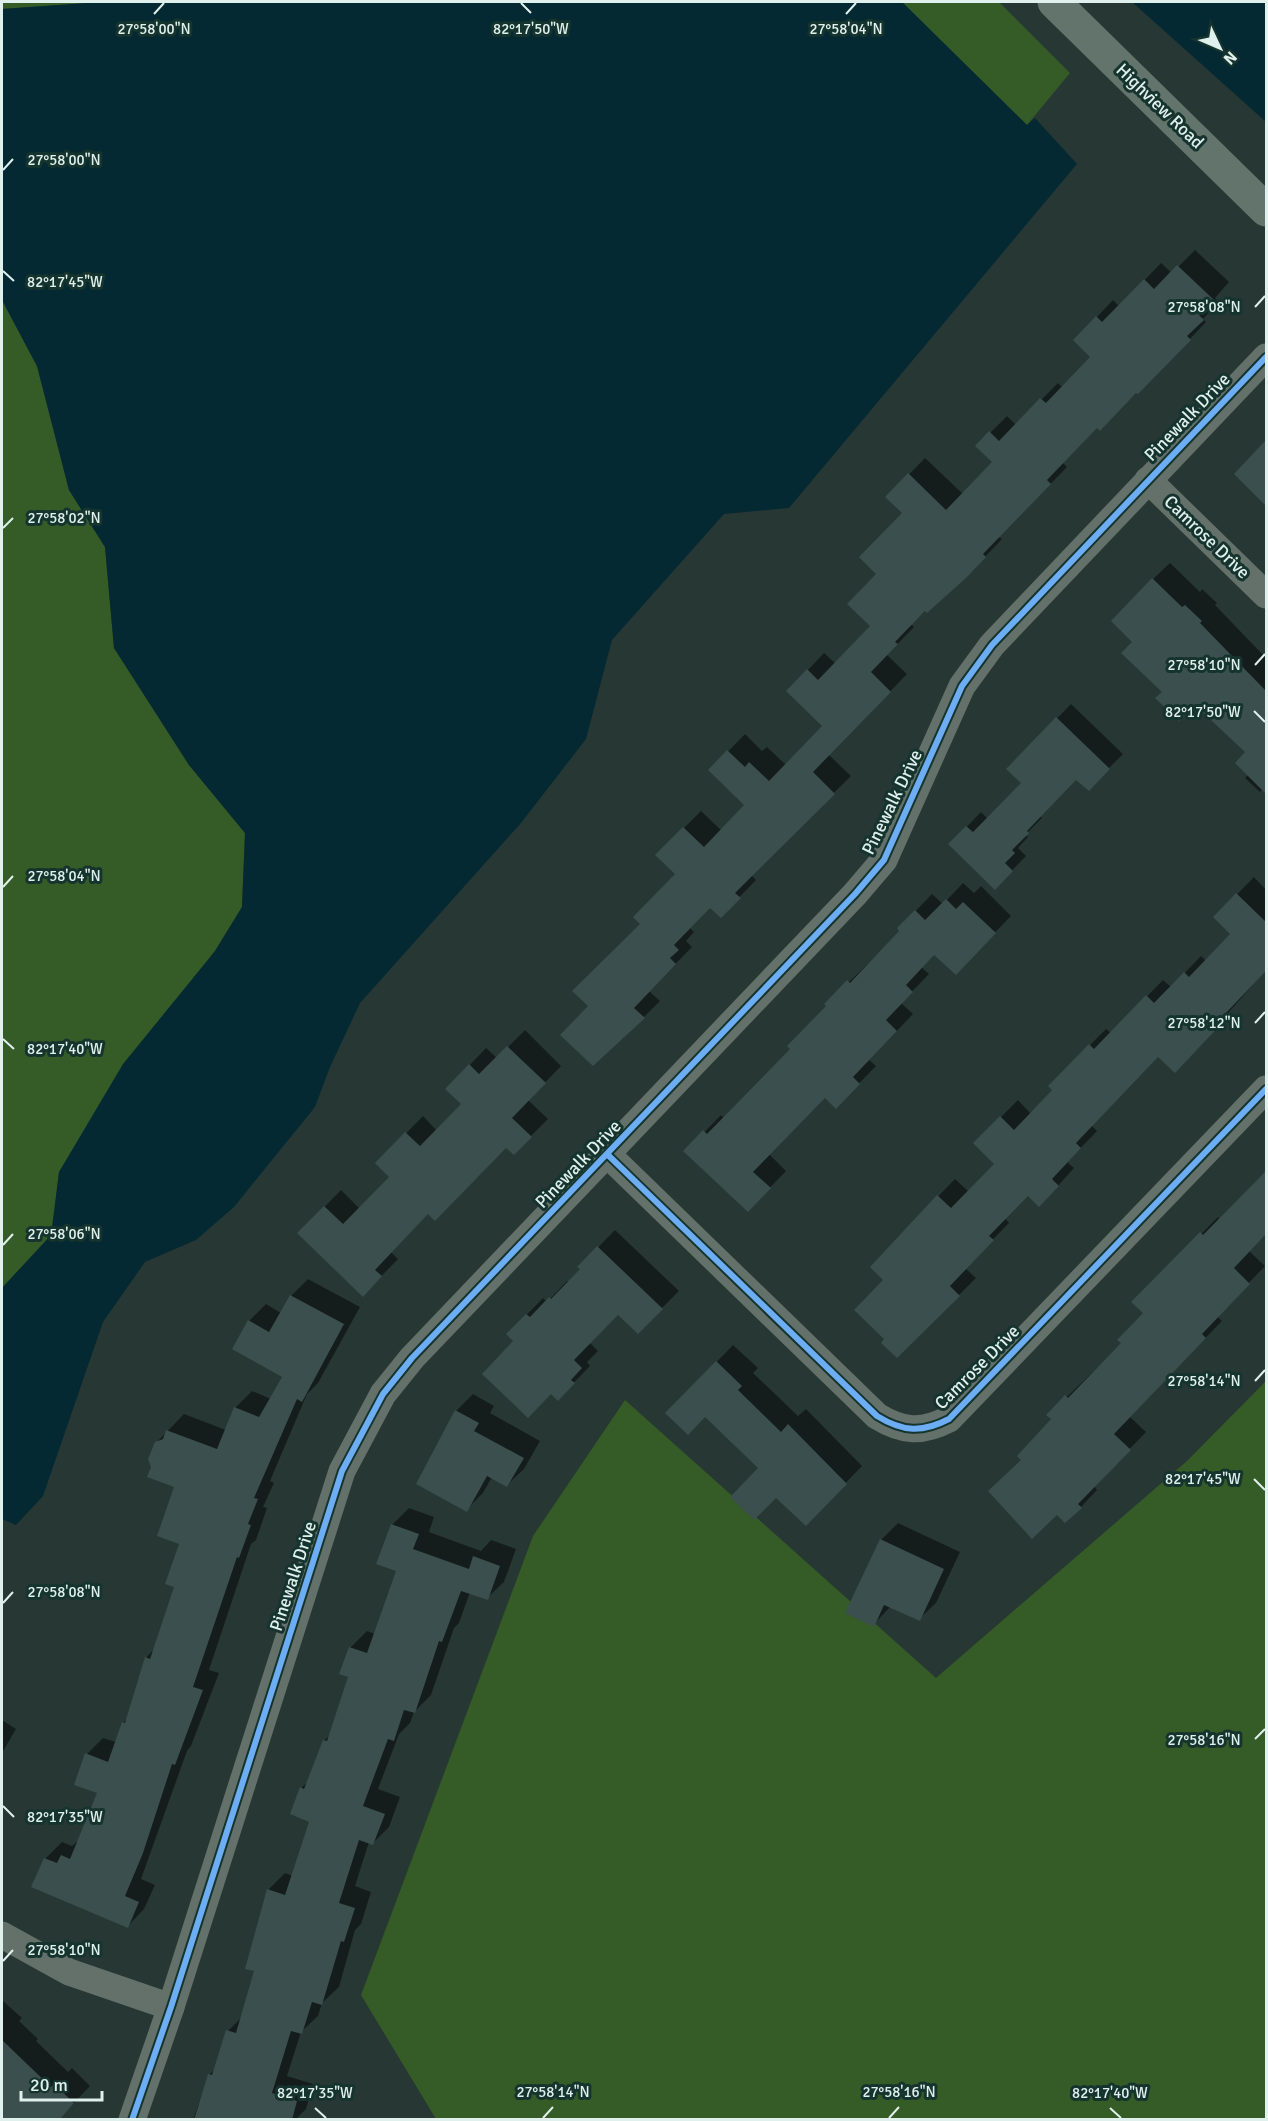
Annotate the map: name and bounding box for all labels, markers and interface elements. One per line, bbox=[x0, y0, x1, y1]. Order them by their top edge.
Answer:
north arrow bbox=[1190, 18, 1250, 78]
text: 27°58'00"N bbox=[117, 20, 191, 38]
text: 82°17'50"W bbox=[493, 20, 569, 38]
text: 27°58'04"N bbox=[809, 20, 883, 38]
text: N bbox=[1219, 47, 1241, 69]
street label: Highview Road bbox=[1112, 59, 1208, 153]
text: 27°58'00"N bbox=[27, 151, 101, 169]
text: 82°17'45"W bbox=[27, 273, 103, 291]
text: 27°58'08"N bbox=[1167, 298, 1241, 316]
street label: Pinewalk Drive bbox=[1139, 368, 1235, 466]
street label: Camrose Drive bbox=[1159, 491, 1255, 583]
text: 27°58'02"N bbox=[27, 509, 101, 527]
text: 27°58'10"N bbox=[1167, 656, 1241, 674]
text: 82°17'50"W bbox=[1165, 703, 1241, 721]
street label: Pinewalk Drive bbox=[857, 746, 927, 858]
text: 27°58'04"N bbox=[27, 867, 101, 885]
text: 27°58'12"N bbox=[1167, 1014, 1241, 1032]
text: 82°17'40"W bbox=[27, 1040, 103, 1058]
street label: Pinewalk Drive bbox=[530, 1115, 626, 1213]
text: 27°58'06"N bbox=[27, 1225, 101, 1243]
street label: Camrose Drive bbox=[930, 1320, 1024, 1414]
text: 27°58'14"N bbox=[1167, 1372, 1241, 1390]
text: 82°17'45"W bbox=[1165, 1470, 1241, 1488]
street label: Pinewalk Drive bbox=[265, 1518, 321, 1634]
text: 27°58'08"N bbox=[27, 1583, 101, 1601]
text: 27°58'16"N bbox=[1167, 1731, 1241, 1749]
text: 82°17'35"W bbox=[27, 1808, 103, 1826]
text: 27°58'10"N bbox=[27, 1941, 101, 1959]
scale bar bbox=[21, 2064, 102, 2102]
text: 20 m bbox=[30, 2074, 68, 2096]
text: 27°58'14"N bbox=[516, 2083, 590, 2101]
text: 27°58'16"N bbox=[862, 2083, 936, 2101]
text: 82°17'35"W bbox=[277, 2084, 353, 2102]
text: 82°17'40"W bbox=[1072, 2084, 1148, 2102]

